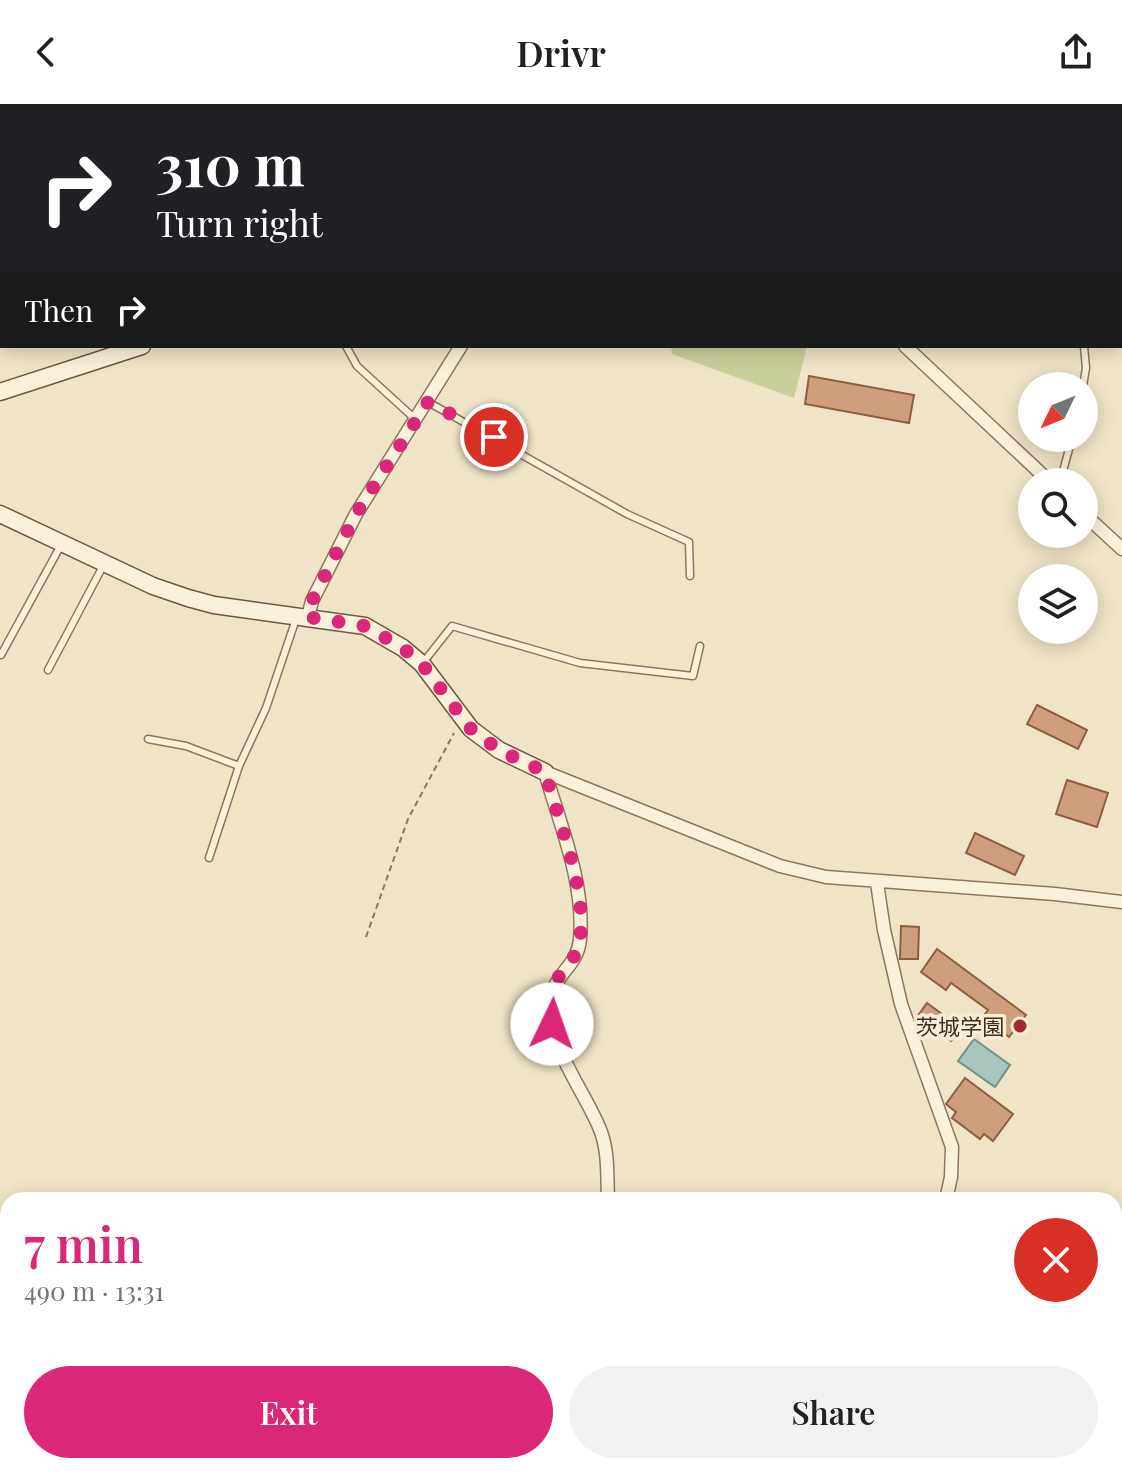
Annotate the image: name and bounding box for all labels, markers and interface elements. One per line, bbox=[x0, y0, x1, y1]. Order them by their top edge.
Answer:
text: Drivr bbox=[516, 28, 606, 76]
icon: back bbox=[24, 30, 68, 74]
icon: share bbox=[1054, 30, 1098, 74]
text: 310 m bbox=[156, 126, 305, 201]
icon: right bbox=[24, 136, 128, 240]
text: Turn right bbox=[156, 198, 323, 246]
icon: right bbox=[109, 288, 153, 332]
text: Then bbox=[24, 290, 93, 330]
north arrow bbox=[1018, 372, 1098, 452]
map controls bbox=[1018, 372, 1098, 644]
pin bbox=[460, 403, 528, 471]
icon: arrive bbox=[472, 415, 516, 459]
button: search bbox=[1018, 468, 1098, 548]
button: layers bbox=[1018, 564, 1098, 644]
position arrow bbox=[510, 982, 594, 1066]
place label: 茨城学園 bbox=[916, 1011, 1004, 1041]
marker: 茨城学園 bbox=[1011, 1017, 1029, 1035]
text: 7 min bbox=[24, 1211, 143, 1275]
button: close bbox=[1014, 1218, 1098, 1302]
text: 490 m · 13:31 bbox=[24, 1273, 164, 1308]
button: Exit bbox=[24, 1366, 553, 1458]
button: Share bbox=[569, 1366, 1098, 1458]

